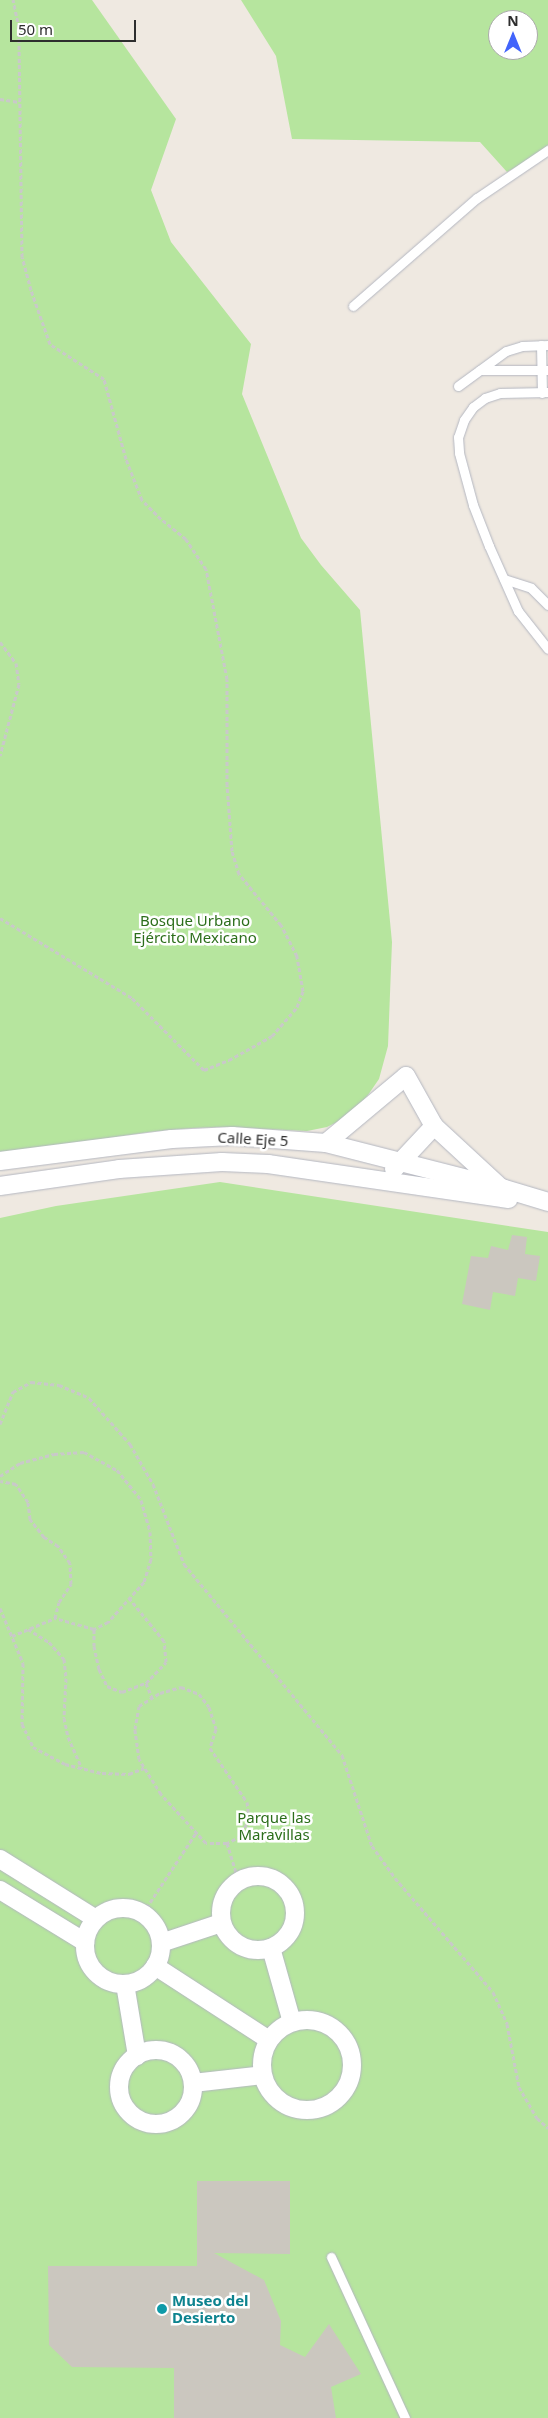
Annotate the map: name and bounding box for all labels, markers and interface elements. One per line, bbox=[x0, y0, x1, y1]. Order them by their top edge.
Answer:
scale bar bbox=[12, 10, 139, 42]
north arrow bbox=[488, 10, 538, 60]
text: N bbox=[507, 11, 519, 30]
text: 50 m bbox=[18, 19, 53, 39]
park label: Bosque Urbano Ejército Mexicano bbox=[133, 911, 257, 946]
street label: Calle Eje 5 bbox=[217, 1128, 289, 1150]
park label: Parque las Maravillas bbox=[237, 1808, 311, 1843]
place label: Museo del Desierto bbox=[172, 2291, 249, 2326]
marker: Museo del Desierto bbox=[156, 2303, 168, 2315]

